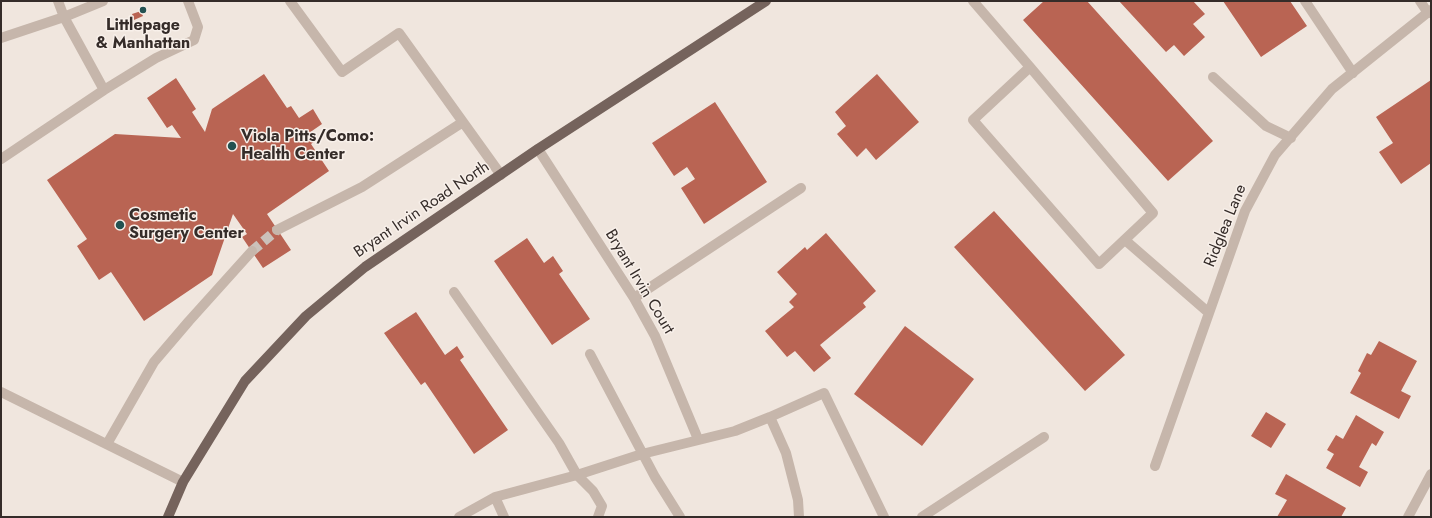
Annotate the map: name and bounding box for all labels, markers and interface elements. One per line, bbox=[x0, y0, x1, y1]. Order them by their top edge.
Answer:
marker: Littlepage & Manhattan bbox=[138, 5, 148, 15]
place label: Littlepage & Manhattan bbox=[96, 16, 190, 54]
place label: Viola Pitts/Como: Health Center bbox=[241, 127, 374, 165]
marker: Viola Pitts/Como: Health Center bbox=[226, 140, 238, 152]
street label: Bryant Irvin Road North bbox=[351, 158, 493, 262]
street label: Ridglea Lane bbox=[1201, 182, 1251, 270]
place label: Cosmetic Surgery Center bbox=[129, 206, 244, 244]
marker: Cosmetic Surgery Center bbox=[114, 219, 126, 231]
street label: Bryant Irvin Court bbox=[600, 226, 678, 338]

